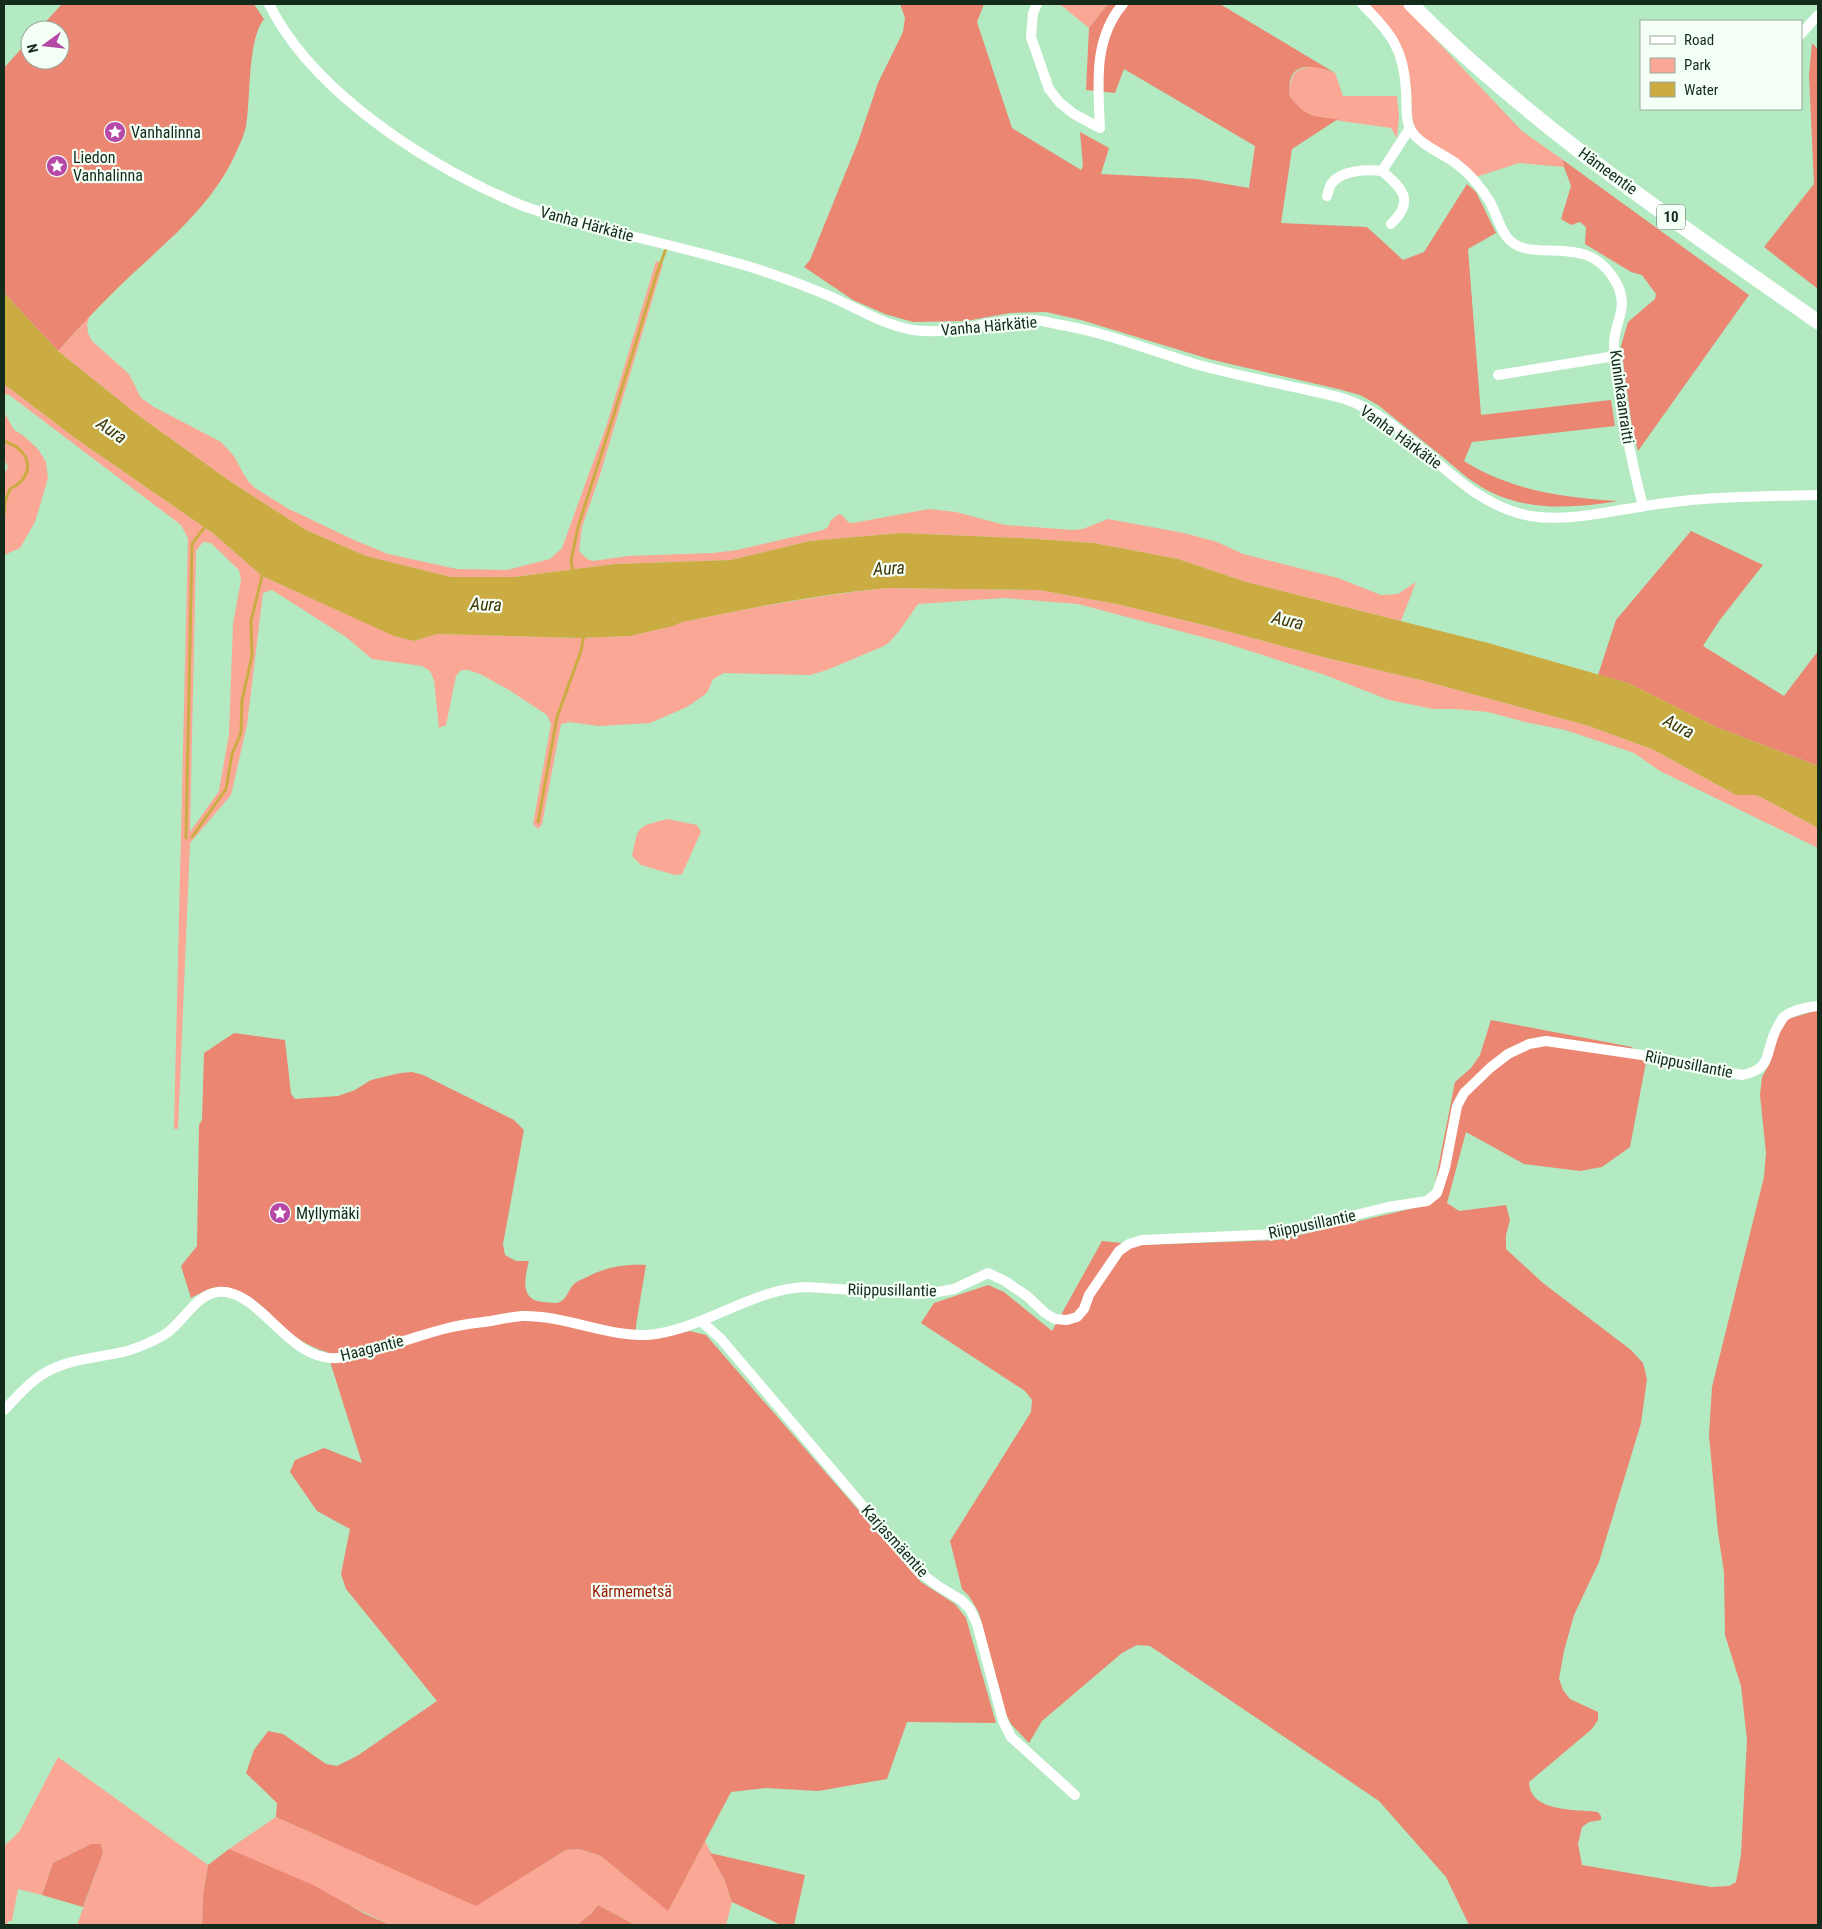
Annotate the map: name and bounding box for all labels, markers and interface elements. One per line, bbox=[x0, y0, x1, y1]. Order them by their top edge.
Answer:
north arrow bbox=[20, 20, 70, 70]
legend bbox=[1640, 20, 1802, 110]
text: Road bbox=[1684, 31, 1714, 49]
text: N bbox=[24, 42, 41, 55]
text: Park bbox=[1684, 56, 1711, 74]
text: Water bbox=[1684, 81, 1719, 99]
place icon: Vanhalinna bbox=[103, 120, 127, 144]
place label: Vanhalinna bbox=[131, 123, 201, 142]
street label: Hämeentie bbox=[1575, 143, 1641, 199]
place label: Liedon Vanhalinna bbox=[73, 148, 143, 185]
place icon: Liedon Vanhalinna bbox=[45, 154, 69, 178]
street label: Vanha Härkätie bbox=[538, 202, 636, 246]
road number: 10 bbox=[1657, 204, 1685, 230]
street label: Vanha Härkätie bbox=[940, 312, 1038, 340]
street label: Kuninkaanraitti bbox=[1606, 349, 1638, 445]
street label: Vanha Härkätie bbox=[1356, 401, 1446, 473]
water label: Aura bbox=[92, 412, 131, 448]
water label: Aura bbox=[872, 557, 905, 579]
water label: Aura bbox=[469, 593, 502, 615]
water label: Aura bbox=[1269, 606, 1306, 634]
water label: Aura bbox=[1659, 709, 1698, 743]
street label: Riippusillantie bbox=[1644, 1046, 1734, 1082]
place icon: Myllymäki bbox=[268, 1201, 292, 1225]
place label: Myllymäki bbox=[296, 1204, 359, 1223]
street label: Riippusillantie bbox=[1267, 1205, 1357, 1243]
street label: Riippusillantie bbox=[847, 1280, 937, 1300]
street label: Haagantie bbox=[338, 1331, 406, 1365]
street label: Karjasmäentie bbox=[858, 1501, 932, 1581]
park label: Kärmemetsä bbox=[592, 1582, 672, 1601]

